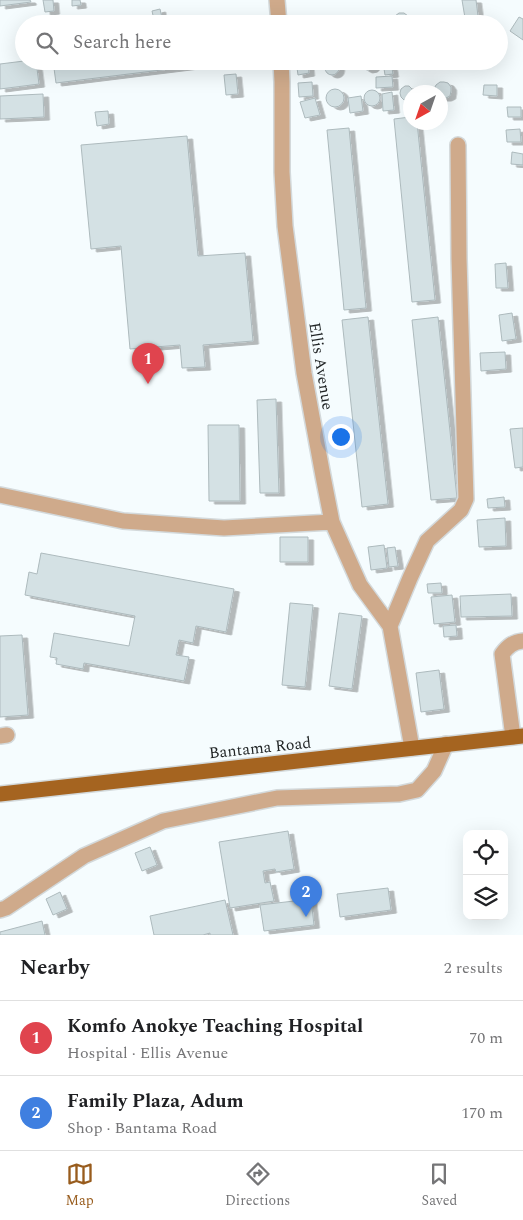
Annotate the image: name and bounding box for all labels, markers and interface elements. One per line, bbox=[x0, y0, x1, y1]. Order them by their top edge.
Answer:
search box bbox=[15, 15, 508, 70]
text: Search here bbox=[73, 28, 172, 57]
icon: search bbox=[33, 29, 61, 57]
north arrow bbox=[403, 85, 448, 130]
street label: Ellis Avenue bbox=[302, 321, 340, 412]
pin: 1 bbox=[132, 343, 164, 384]
your location bbox=[328, 424, 354, 450]
street label: Bantama Road bbox=[208, 731, 312, 765]
map controls bbox=[463, 830, 508, 920]
button: locate bbox=[463, 830, 508, 875]
button: layers bbox=[463, 875, 508, 920]
pin: 2 bbox=[290, 876, 322, 917]
text: Nearby bbox=[20, 952, 90, 984]
text: 2 results bbox=[444, 956, 503, 980]
text: Komfo Anokye Teaching Hospital bbox=[67, 1012, 363, 1041]
text: 1 bbox=[32, 1026, 40, 1050]
text: 70 m bbox=[469, 1026, 503, 1050]
text: Hospital · Ellis Avenue bbox=[67, 1041, 228, 1065]
text: Family Plaza, Adum bbox=[67, 1087, 244, 1116]
text: 2 bbox=[32, 1101, 40, 1125]
text: 170 m bbox=[461, 1101, 503, 1125]
text: Shop · Bantama Road bbox=[67, 1116, 217, 1140]
tab: Map bbox=[66, 1160, 94, 1211]
tab: Directions bbox=[225, 1160, 290, 1211]
tab: Saved bbox=[422, 1160, 457, 1211]

